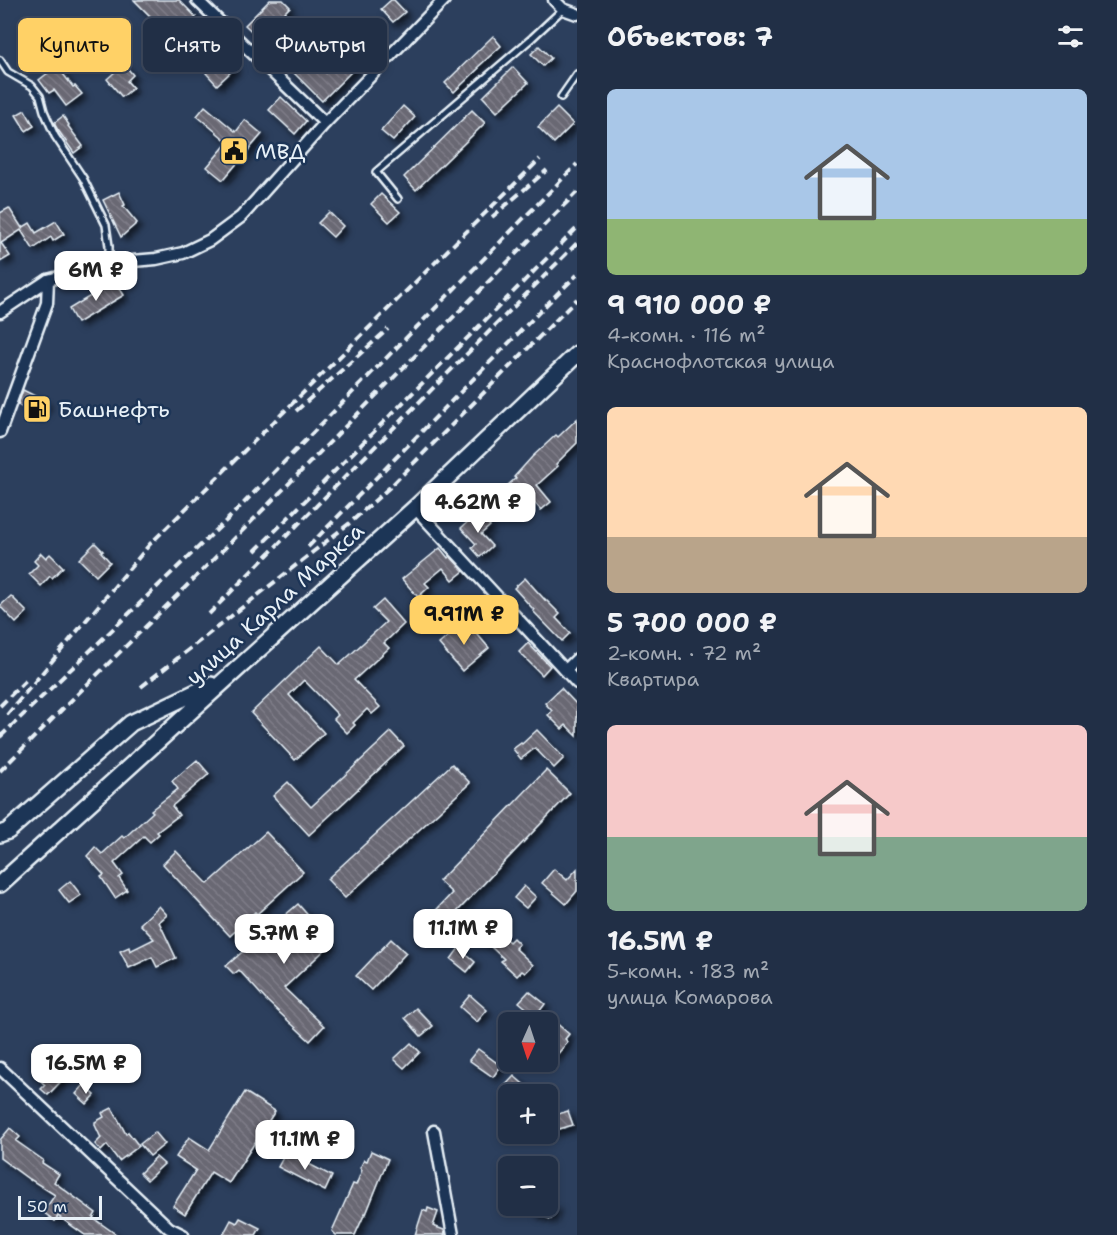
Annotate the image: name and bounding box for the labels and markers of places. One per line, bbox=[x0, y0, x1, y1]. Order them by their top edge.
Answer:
public building icon: МВД bbox=[218, 135, 250, 167]
place label: МВД bbox=[255, 137, 306, 166]
pin: 6M ₽ bbox=[60, 251, 132, 302]
fuel station icon: Башнефть bbox=[21, 393, 53, 425]
place label: Башнефть bbox=[58, 395, 170, 424]
pin: 4.62M ₽ bbox=[423, 483, 533, 534]
pin: 9.91M ₽ bbox=[409, 595, 519, 646]
pin: 11.1M ₽ bbox=[408, 909, 518, 960]
pin: 5.7M ₽ bbox=[235, 914, 333, 965]
pin: 16.5M ₽ bbox=[31, 1044, 141, 1095]
pin: 11.1M ₽ bbox=[250, 1120, 360, 1171]

